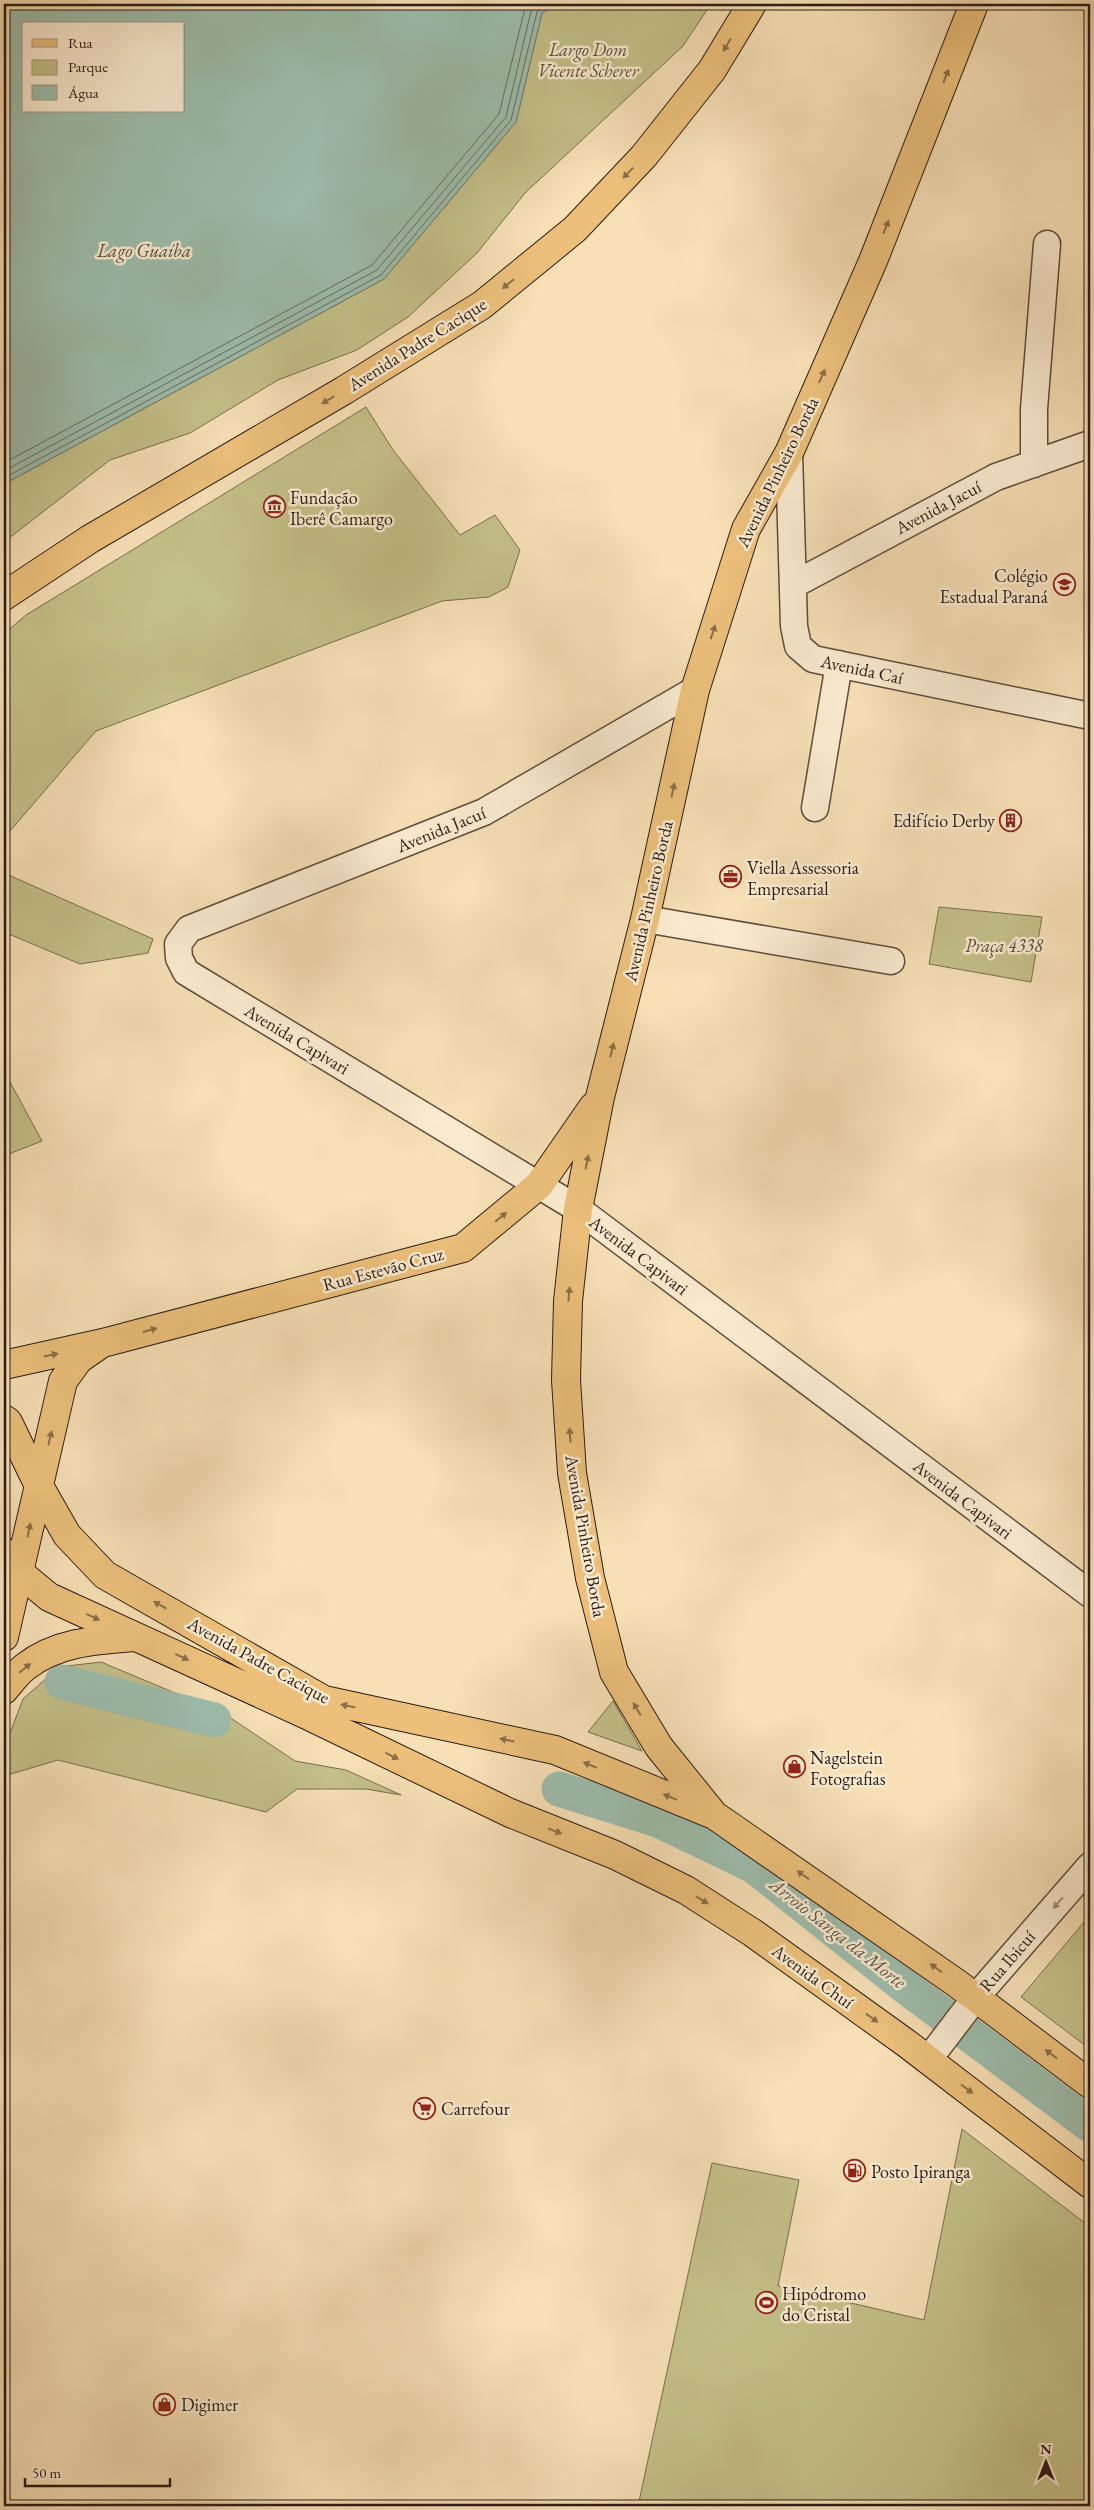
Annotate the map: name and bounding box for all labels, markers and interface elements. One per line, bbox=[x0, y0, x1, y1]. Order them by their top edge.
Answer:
legend bbox=[22, 22, 185, 112]
text: Rua bbox=[68, 33, 93, 52]
park label: Largo Dom Vicente Scherer bbox=[537, 38, 640, 82]
one-way arrow bbox=[723, 39, 732, 52]
text: Parque bbox=[68, 57, 108, 76]
one-way arrow bbox=[942, 68, 950, 83]
text: Água bbox=[67, 83, 99, 102]
one-way arrow bbox=[622, 167, 634, 179]
one-way arrow bbox=[882, 219, 890, 234]
water label: Lago Guaíba bbox=[96, 238, 191, 263]
one-way arrow bbox=[502, 278, 515, 289]
street label: Avenida Padre Cacique bbox=[343, 292, 491, 396]
one-way arrow bbox=[819, 369, 827, 384]
street label: Avenida Pinheiro Borda bbox=[730, 392, 824, 552]
one-way arrow bbox=[321, 396, 336, 404]
street label: Avenida Jacuí bbox=[890, 475, 985, 540]
place label: Fundação Iberê Camargo bbox=[290, 486, 393, 530]
museum icon: Fundação Iberê Camargo bbox=[262, 495, 286, 519]
place label: Colégio Estadual Paraná bbox=[939, 564, 1049, 608]
school or university icon: Colégio Estadual Paraná bbox=[1052, 573, 1076, 597]
one-way arrow bbox=[710, 625, 718, 640]
street label: Avenida Caí bbox=[818, 649, 906, 689]
one-way arrow bbox=[669, 782, 677, 797]
street label: Avenida Jacuí bbox=[392, 801, 489, 858]
building icon: Edifício Derby bbox=[999, 808, 1023, 832]
place label: Edifício Derby bbox=[893, 809, 995, 832]
street label: Avenida Pinheiro Borda bbox=[618, 818, 678, 985]
place label: Viella Assessoria Empresarial bbox=[747, 856, 860, 900]
office icon: Viella Assessoria Empresarial bbox=[719, 865, 743, 889]
park label: Praça 4338 bbox=[965, 934, 1044, 958]
street label: Avenida Capivari bbox=[239, 998, 354, 1080]
one-way arrow bbox=[608, 1042, 616, 1057]
one-way arrow bbox=[584, 1153, 592, 1169]
street label: Avenida Capivari bbox=[584, 1210, 694, 1300]
one-way arrow bbox=[494, 1211, 506, 1223]
street label: Rua Estevão Cruz bbox=[320, 1242, 446, 1296]
one-way arrow bbox=[565, 1286, 573, 1302]
one-way arrow bbox=[143, 1326, 158, 1334]
one-way arrow bbox=[44, 1351, 59, 1359]
one-way arrow bbox=[565, 1427, 573, 1443]
one-way arrow bbox=[46, 1431, 54, 1446]
street label: Avenida Pinheiro Borda bbox=[560, 1452, 612, 1620]
street label: Avenida Capivari bbox=[908, 1454, 1018, 1544]
one-way arrow bbox=[26, 1521, 34, 1537]
one-way arrow bbox=[152, 1601, 167, 1609]
street label: Avenida Padre Cacique bbox=[183, 1611, 334, 1709]
one-way arrow bbox=[86, 1613, 100, 1621]
one-way arrow bbox=[175, 1654, 189, 1662]
one-way arrow bbox=[19, 1663, 32, 1673]
one-way arrow bbox=[341, 1702, 356, 1710]
one-way arrow bbox=[632, 1703, 641, 1716]
one-way arrow bbox=[499, 1736, 515, 1744]
place label: Nagelstein Fotografias bbox=[810, 1746, 886, 1790]
one-way arrow bbox=[385, 1752, 399, 1760]
shop icon: Nagelstein Fotografias bbox=[782, 1755, 806, 1779]
one-way arrow bbox=[583, 1761, 597, 1769]
one-way arrow bbox=[663, 1793, 677, 1801]
one-way arrow bbox=[548, 1827, 563, 1835]
one-way arrow bbox=[796, 1870, 810, 1880]
water label: Arroio Sanga da Morte bbox=[763, 1871, 912, 1994]
one-way arrow bbox=[695, 1896, 708, 1905]
one-way arrow bbox=[1052, 1896, 1064, 1908]
street label: Rua Ibicuí bbox=[974, 1925, 1040, 1997]
street label: Avenida Chuí bbox=[767, 1938, 859, 2014]
one-way arrow bbox=[929, 1963, 943, 1973]
one-way arrow bbox=[865, 2013, 878, 2024]
one-way arrow bbox=[1045, 2049, 1058, 2060]
one-way arrow bbox=[960, 2084, 973, 2095]
supermarket icon: Carrefour bbox=[413, 2096, 437, 2120]
place label: Carrefour bbox=[441, 2097, 510, 2120]
fuel station icon: Posto Ipiranga bbox=[843, 2159, 867, 2183]
place label: Posto Ipiranga bbox=[871, 2160, 971, 2183]
place label: Hipódromo do Cristal bbox=[782, 2282, 866, 2326]
sports icon: Hipódromo do Cristal bbox=[754, 2291, 778, 2315]
shop icon: Digimer bbox=[153, 2392, 177, 2416]
place label: Digimer bbox=[181, 2393, 238, 2416]
north arrow bbox=[1022, 2438, 1072, 2488]
text: N bbox=[1040, 2440, 1052, 2458]
scale bar bbox=[25, 2455, 170, 2487]
text: 50 m bbox=[32, 2463, 61, 2482]

